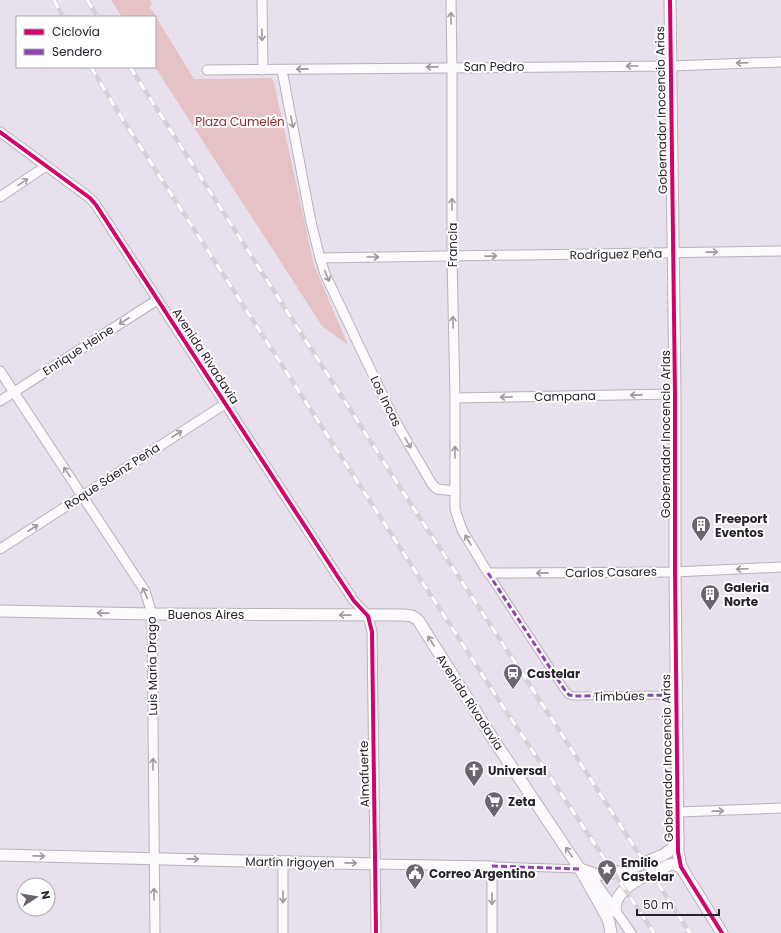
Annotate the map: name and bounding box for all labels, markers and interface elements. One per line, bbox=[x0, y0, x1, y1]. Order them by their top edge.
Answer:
one-way arrow bbox=[447, 12, 455, 25]
legend bbox=[16, 16, 156, 68]
text: Ciclovía bbox=[52, 23, 100, 40]
street label: Gobernador Inocencio Arias bbox=[651, 26, 671, 194]
one-way arrow bbox=[258, 28, 266, 41]
text: Sendero bbox=[52, 43, 102, 60]
street label: San Pedro bbox=[464, 58, 525, 75]
one-way arrow bbox=[736, 59, 749, 67]
one-way arrow bbox=[626, 62, 639, 70]
one-way arrow bbox=[426, 63, 439, 71]
one-way arrow bbox=[296, 65, 309, 73]
park label: Plaza Cumelén bbox=[195, 113, 285, 130]
one-way arrow bbox=[288, 115, 296, 128]
one-way arrow bbox=[17, 177, 29, 185]
one-way arrow bbox=[448, 198, 456, 211]
street label: Francia bbox=[444, 223, 461, 267]
street label: Rodríguez Peña bbox=[570, 245, 662, 263]
one-way arrow bbox=[705, 248, 718, 256]
one-way arrow bbox=[484, 252, 497, 260]
one-way arrow bbox=[366, 253, 379, 261]
one-way arrow bbox=[323, 269, 331, 281]
street label: Avenida Rivadavia bbox=[169, 305, 243, 407]
one-way arrow bbox=[450, 316, 457, 329]
one-way arrow bbox=[119, 317, 130, 325]
street label: Enrique Heine bbox=[39, 321, 117, 379]
street label: Gobernador Inocencio Arias bbox=[657, 350, 674, 518]
street label: Los Incas bbox=[366, 373, 406, 429]
street label: Campana bbox=[534, 387, 596, 405]
one-way arrow bbox=[630, 391, 643, 399]
one-way arrow bbox=[500, 393, 513, 401]
one-way arrow bbox=[171, 430, 183, 438]
one-way arrow bbox=[404, 437, 412, 449]
street label: Roque Sáenz Peña bbox=[61, 439, 163, 513]
one-way arrow bbox=[451, 446, 459, 459]
one-way arrow bbox=[63, 467, 71, 478]
place label: Freeport Eventos bbox=[715, 510, 767, 541]
building icon: Freeport Eventos bbox=[690, 514, 712, 542]
one-way arrow bbox=[27, 524, 38, 532]
one-way arrow bbox=[464, 535, 472, 546]
street label: Carlos Casares bbox=[565, 563, 657, 581]
one-way arrow bbox=[736, 565, 749, 572]
one-way arrow bbox=[536, 569, 549, 577]
place label: Galeria Norte bbox=[724, 579, 769, 610]
building icon: Galeria Norte bbox=[699, 583, 721, 611]
one-way arrow bbox=[141, 588, 148, 600]
street label: Buenos Aires bbox=[168, 606, 244, 623]
one-way arrow bbox=[97, 609, 110, 617]
one-way arrow bbox=[339, 611, 352, 619]
street label: Luis María Drago bbox=[143, 616, 161, 716]
one-way arrow bbox=[426, 635, 434, 647]
street label: Avenida Rivadavia bbox=[433, 651, 507, 753]
station icon: Castelar bbox=[502, 662, 524, 690]
place label: Castelar bbox=[527, 665, 580, 682]
street label: Gobernador Inocencio Arias bbox=[657, 674, 677, 842]
street label: Timbúes bbox=[593, 687, 645, 705]
street label: Almafuerte bbox=[355, 740, 373, 808]
one-way arrow bbox=[149, 758, 157, 771]
church icon: Universal bbox=[463, 759, 485, 787]
place label: Universal bbox=[488, 762, 547, 779]
supermarket icon: Zeta bbox=[483, 790, 505, 818]
place label: Zeta bbox=[508, 793, 536, 810]
one-way arrow bbox=[711, 807, 724, 814]
one-way arrow bbox=[565, 847, 573, 858]
one-way arrow bbox=[32, 852, 45, 860]
street label: Martín Irigoyen bbox=[245, 853, 335, 871]
place label: Emilio Castelar bbox=[621, 854, 674, 885]
one-way arrow bbox=[186, 856, 199, 863]
place icon: Emilio Castelar bbox=[596, 858, 618, 886]
one-way arrow bbox=[344, 859, 357, 867]
public building icon: Correo Argentino bbox=[404, 862, 426, 890]
place label: Correo Argentino bbox=[429, 865, 536, 882]
north arrow bbox=[16, 877, 56, 917]
one-way arrow bbox=[151, 888, 158, 901]
text: N bbox=[37, 889, 54, 901]
one-way arrow bbox=[279, 890, 287, 903]
scale bar bbox=[637, 891, 719, 917]
one-way arrow bbox=[488, 892, 496, 905]
text: 50 m bbox=[643, 896, 674, 913]

